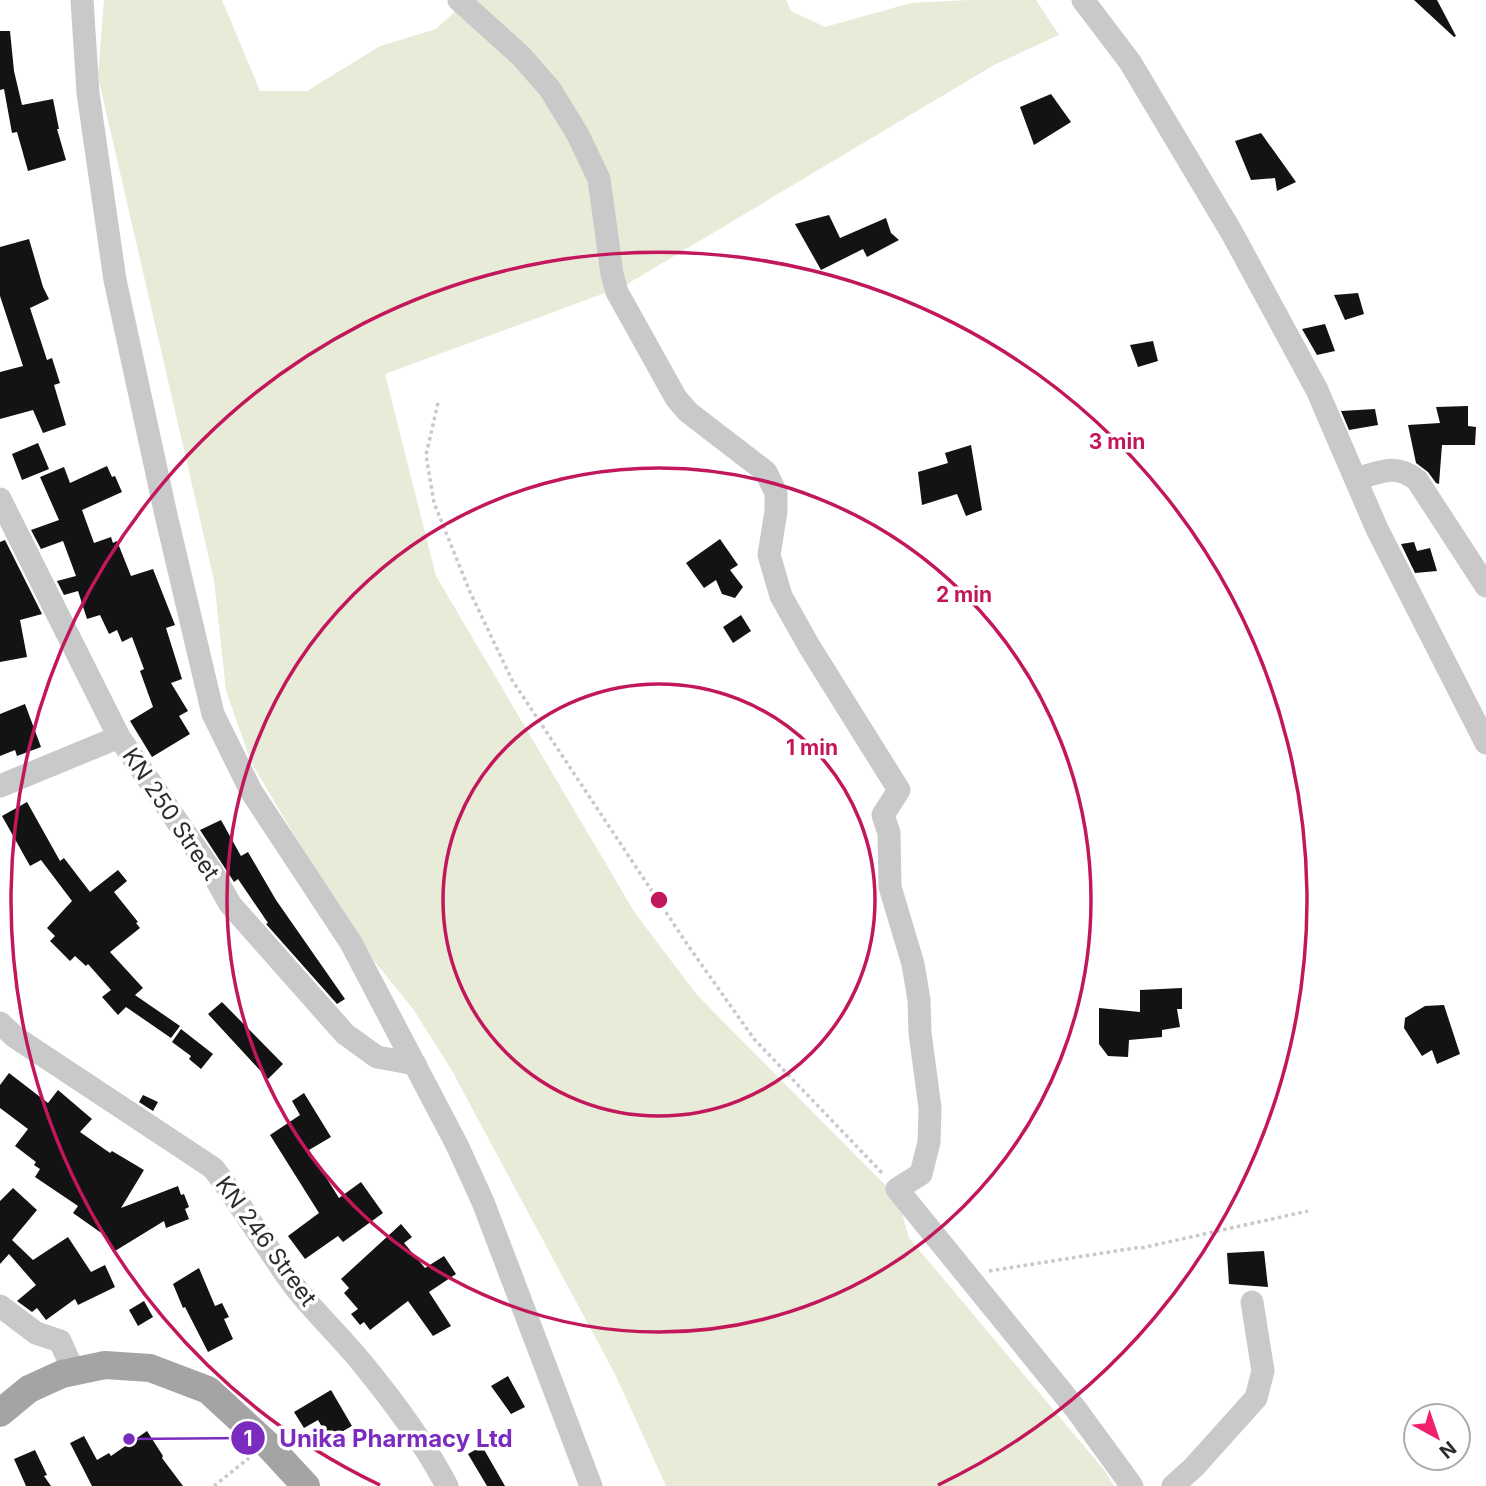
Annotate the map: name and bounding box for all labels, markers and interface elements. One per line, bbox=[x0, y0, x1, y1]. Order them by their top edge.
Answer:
text: 3 min bbox=[1089, 429, 1145, 454]
text: 2 min bbox=[936, 582, 992, 607]
text: 1 min bbox=[786, 735, 838, 760]
street label: KN 250 Street bbox=[117, 743, 226, 886]
centre of rings bbox=[647, 888, 671, 912]
street label: KN 246 Street bbox=[210, 1171, 323, 1312]
north arrow bbox=[1402, 1402, 1472, 1472]
callout: Unika Pharmacy Ltd bbox=[231, 1416, 527, 1461]
text: Unika Pharmacy Ltd bbox=[279, 1424, 513, 1453]
text: 1 bbox=[243, 1426, 253, 1451]
text: N bbox=[1435, 1436, 1461, 1463]

